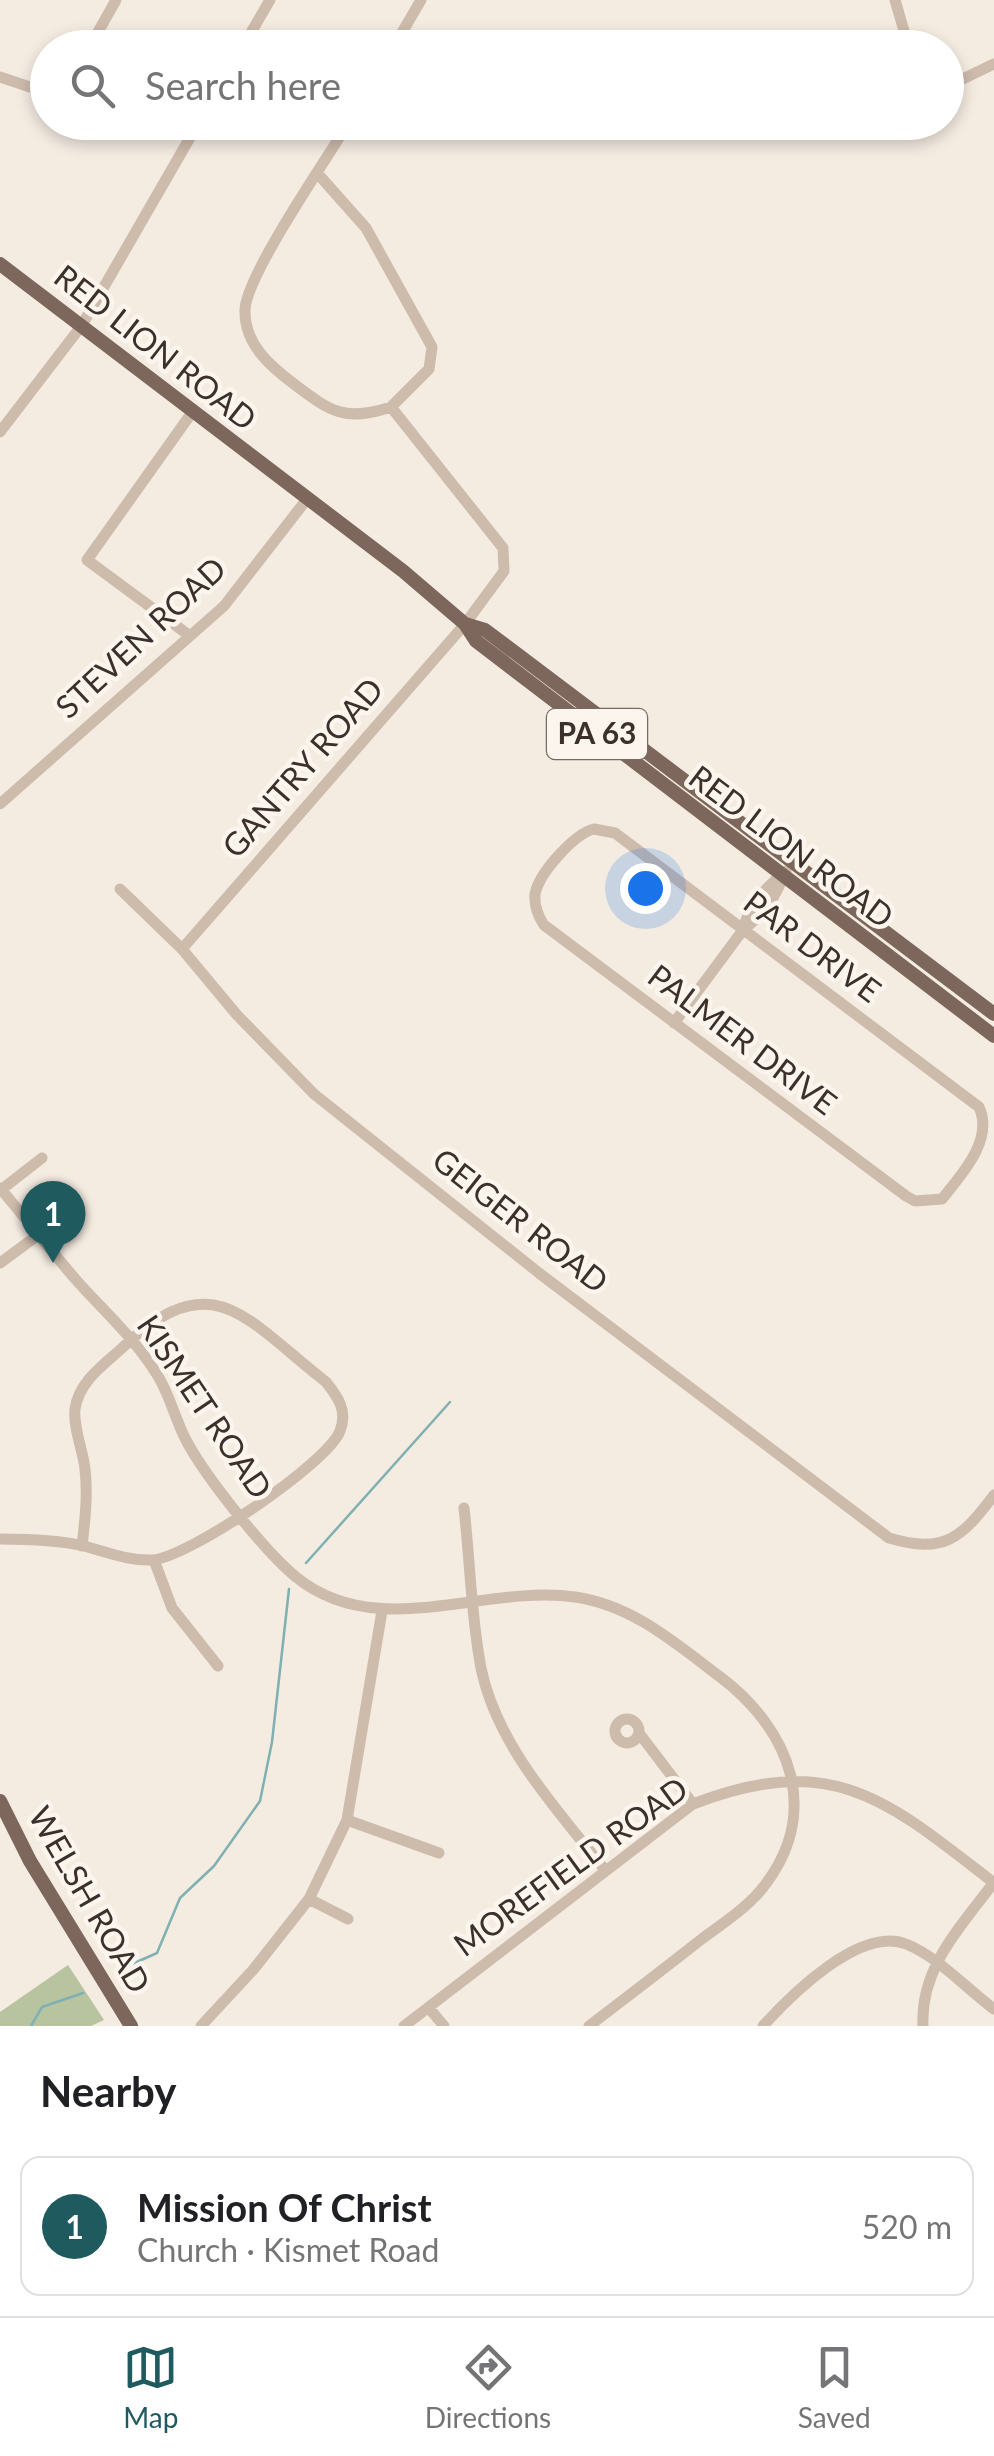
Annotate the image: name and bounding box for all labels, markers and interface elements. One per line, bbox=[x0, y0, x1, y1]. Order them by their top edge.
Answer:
search box bbox=[30, 30, 964, 140]
icon: search bbox=[65, 58, 120, 113]
text: Search here bbox=[145, 62, 341, 108]
street label: RED LION ROAD bbox=[47, 256, 265, 438]
street label: STEVEN ROAD bbox=[47, 548, 233, 726]
street label: GANTRY ROAD bbox=[213, 669, 390, 865]
road number: PA 63 bbox=[547, 709, 647, 759]
street label: RED LION ROAD bbox=[682, 756, 902, 935]
your location bbox=[620, 863, 671, 914]
street label: PAR DRIVE bbox=[737, 882, 889, 1010]
street label: PALMER DRIVE bbox=[641, 955, 845, 1122]
street label: GEIGER ROAD bbox=[425, 1139, 616, 1300]
pin: 1 bbox=[20, 1180, 86, 1263]
street label: KISMET ROAD bbox=[130, 1307, 281, 1505]
street label: MOREFIELD ROAD bbox=[446, 1768, 695, 1964]
street label: WELSH ROAD bbox=[21, 1799, 159, 1999]
text: Nearby bbox=[40, 2066, 177, 2116]
text: Mission Of Christ bbox=[137, 2184, 432, 2230]
text: 1 bbox=[65, 2207, 84, 2246]
text: 520 m bbox=[862, 2207, 952, 2246]
text: Church · Kismet Road bbox=[137, 2230, 439, 2269]
tab: Map bbox=[123, 2340, 178, 2434]
tab: Directions bbox=[425, 2340, 551, 2434]
tab: Saved bbox=[798, 2340, 871, 2434]

